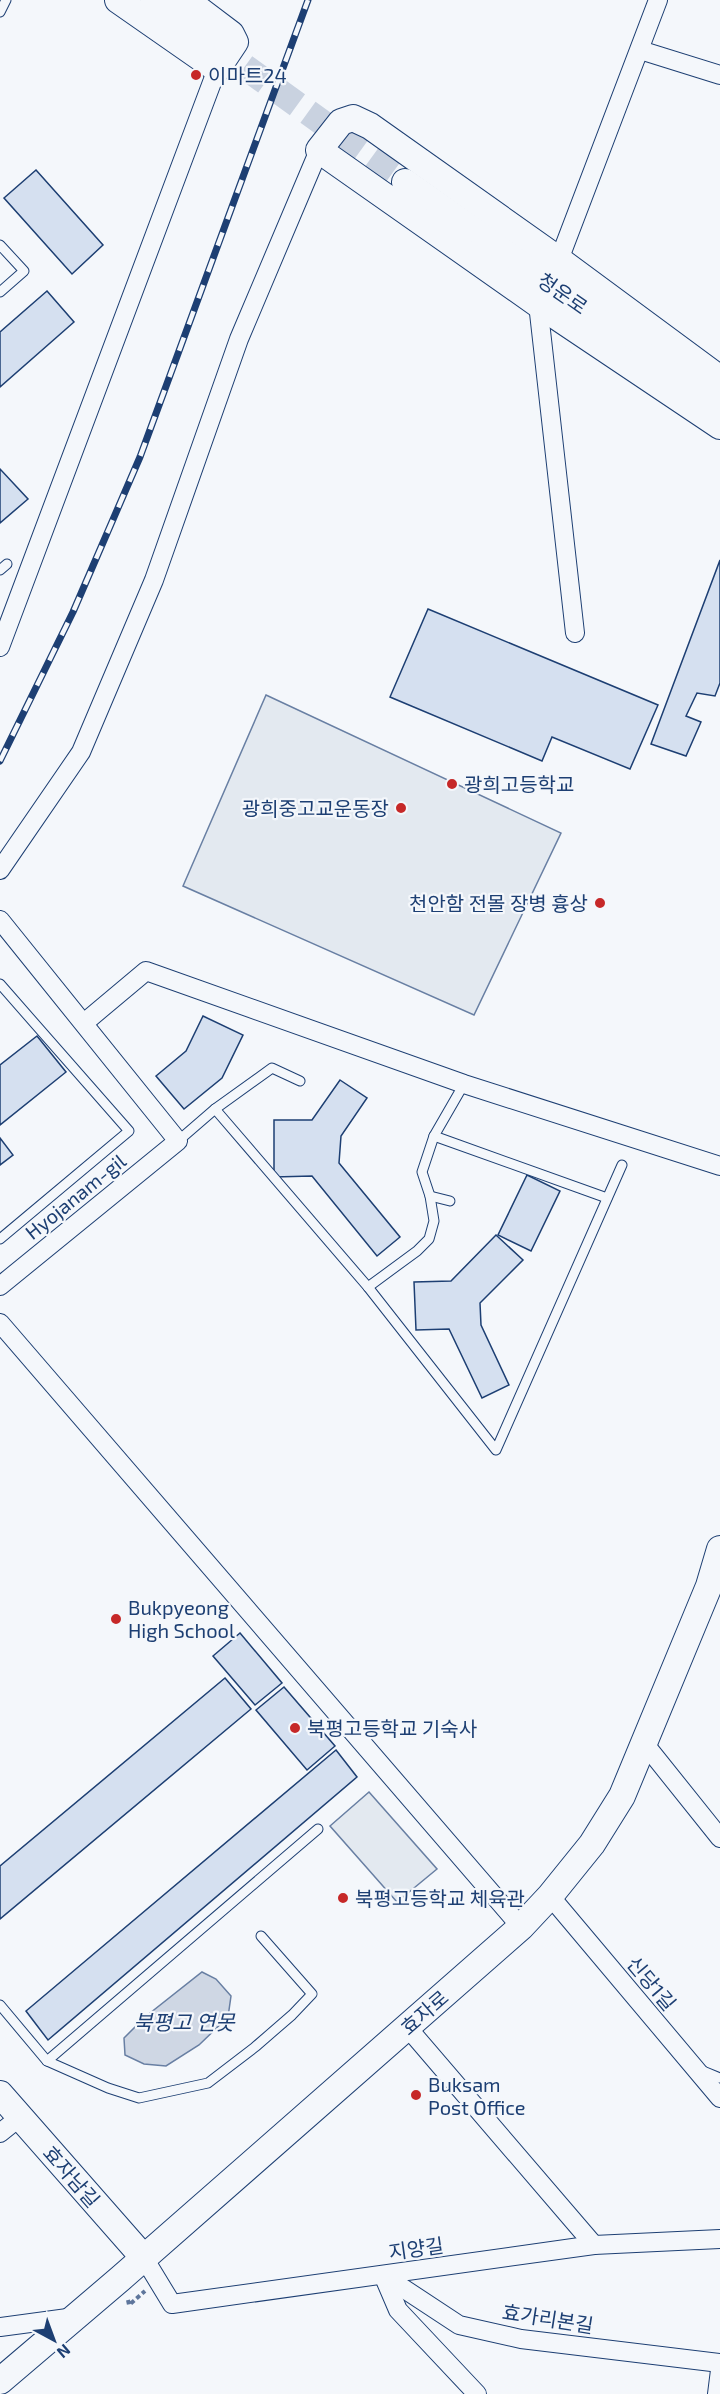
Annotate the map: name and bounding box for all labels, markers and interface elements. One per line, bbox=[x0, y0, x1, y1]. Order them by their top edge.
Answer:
place label: 이마트24 bbox=[208, 63, 287, 87]
marker: 이마트24 bbox=[189, 68, 203, 82]
street label: 청운로 bbox=[534, 267, 592, 319]
place label: 광희고등학교 bbox=[464, 772, 574, 796]
marker: 광희고등학교 bbox=[445, 777, 459, 791]
place label: 광희중고교운동장 bbox=[242, 796, 389, 820]
marker: 광희중고교운동장 bbox=[394, 801, 408, 815]
place label: 천안함 전몰 장병 흉상 bbox=[409, 891, 588, 915]
marker: 천안함 전몰 장병 흉상 bbox=[593, 896, 607, 910]
street label: Hyojanam-gil bbox=[20, 1148, 130, 1244]
place label: Bukpyeong High School bbox=[128, 1595, 235, 1642]
marker: Bukpyeong High School bbox=[109, 1612, 123, 1626]
place label: 북평고등학교 기숙사 bbox=[307, 1716, 477, 1740]
marker: 북평고등학교 기숙사 bbox=[288, 1721, 302, 1735]
place label: 북평고등학교 체육관 bbox=[355, 1886, 525, 1910]
marker: 북평고등학교 체육관 bbox=[336, 1891, 350, 1905]
street label: 신당1길 bbox=[623, 1951, 681, 2015]
street label: 효자로 bbox=[395, 1985, 453, 2039]
water label: 북평고 연못 bbox=[133, 2009, 236, 2034]
place label: Buksam Post Office bbox=[428, 2072, 526, 2119]
marker: Buksam Post Office bbox=[409, 2088, 423, 2102]
street label: 효자남길 bbox=[39, 2140, 105, 2212]
street label: 지양길 bbox=[387, 2232, 445, 2264]
street label: 효가리본길 bbox=[501, 2299, 595, 2337]
north arrow bbox=[24, 2310, 84, 2370]
text: N bbox=[54, 2341, 75, 2363]

